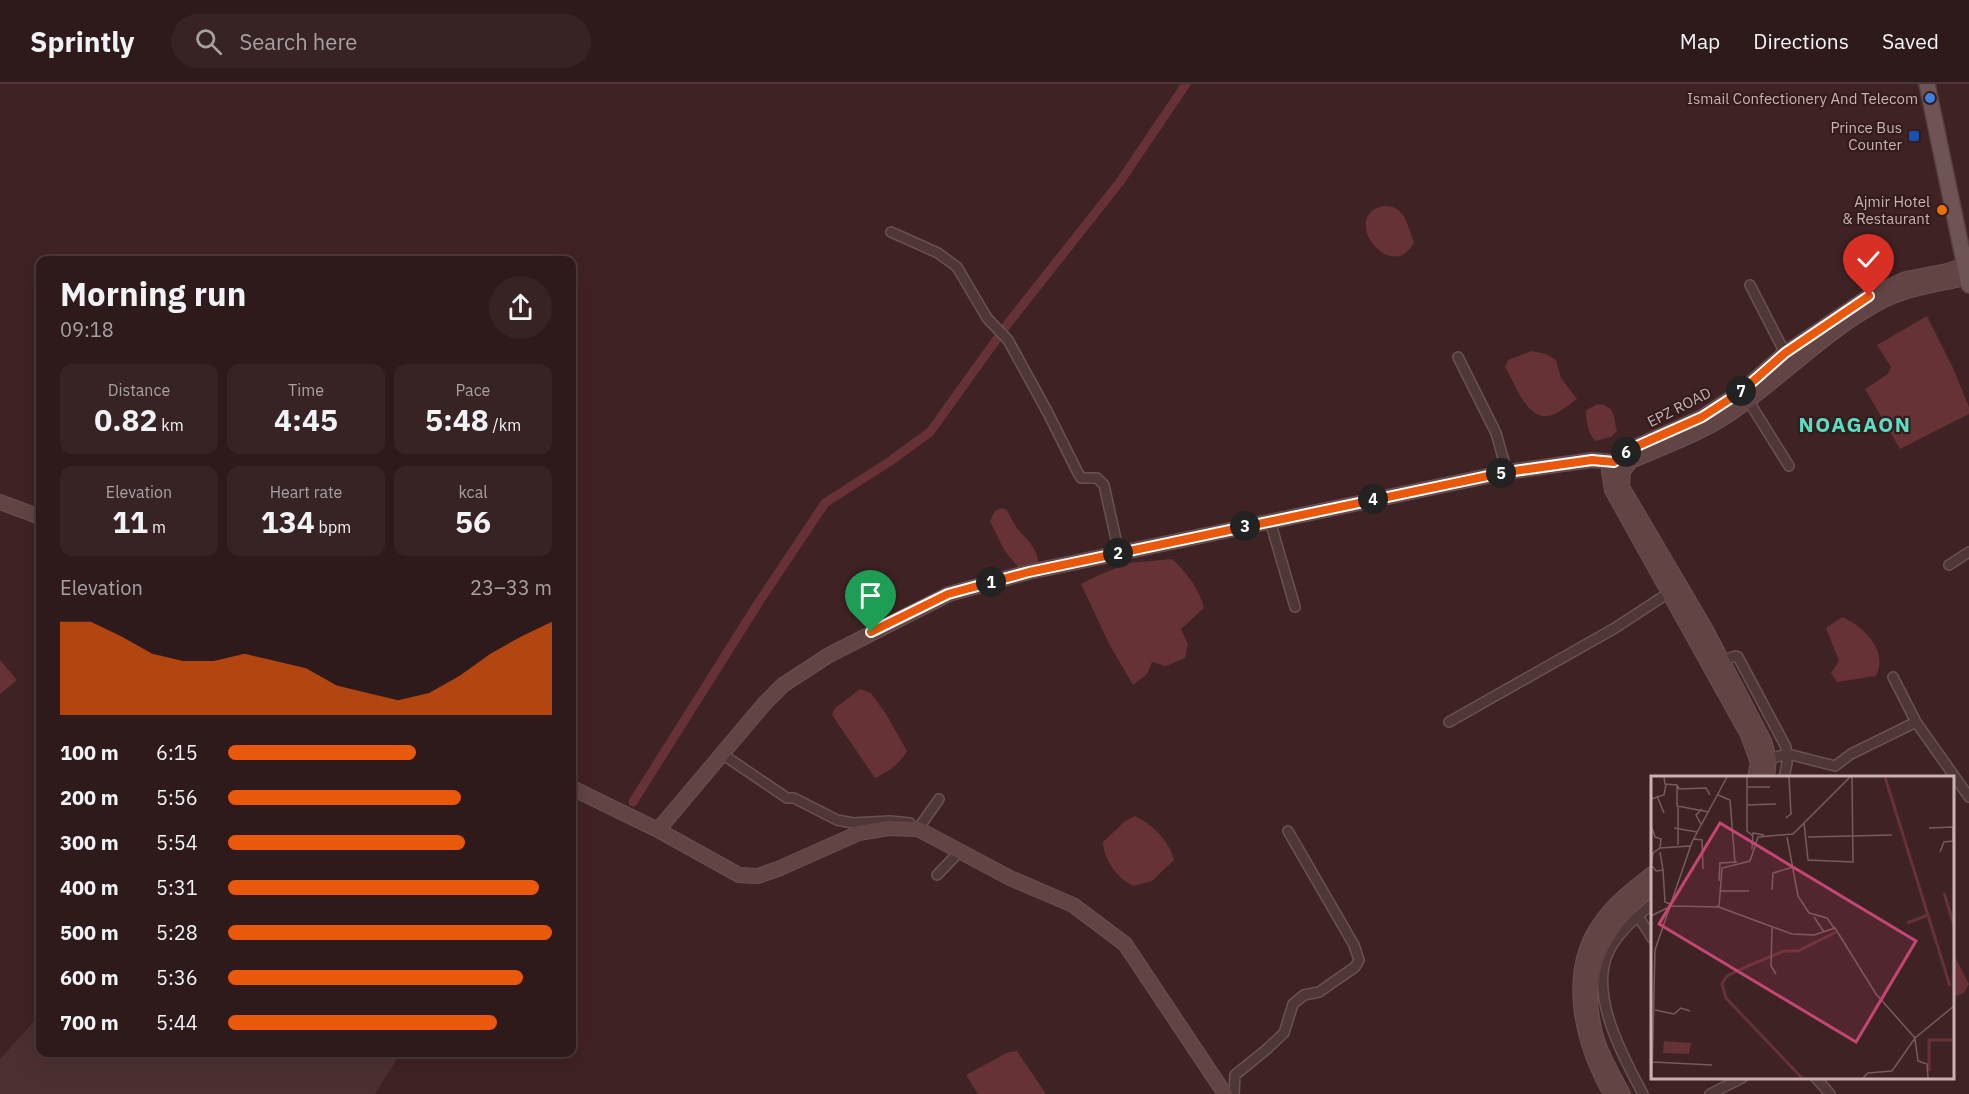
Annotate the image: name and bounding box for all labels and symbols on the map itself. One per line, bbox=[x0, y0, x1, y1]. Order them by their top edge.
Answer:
place label: Ismail Confectionery And Telecom bbox=[1687, 89, 1918, 108]
marker: Ismail Confectionery And Telecom bbox=[1923, 91, 1937, 105]
place label: Prince Bus Counter bbox=[1830, 118, 1902, 154]
marker: Prince Bus Counter bbox=[1907, 129, 1921, 143]
place label: Ajmir Hotel & Restaurant bbox=[1842, 192, 1930, 228]
marker: Ajmir Hotel & Restaurant bbox=[1935, 203, 1949, 217]
pin bbox=[1843, 234, 1894, 296]
pin: 7 bbox=[1726, 376, 1756, 406]
street label: EPZ ROAD bbox=[1644, 383, 1714, 431]
district label: NOAGAON bbox=[1799, 410, 1911, 438]
pin: 6 bbox=[1611, 437, 1641, 467]
pin: 5 bbox=[1486, 458, 1516, 488]
pin: 4 bbox=[1358, 484, 1388, 514]
pin: 3 bbox=[1230, 511, 1260, 541]
pin: 2 bbox=[1103, 538, 1133, 568]
pin: 1 bbox=[976, 567, 1006, 597]
pin bbox=[845, 570, 896, 632]
inset map bbox=[1651, 776, 1954, 1079]

